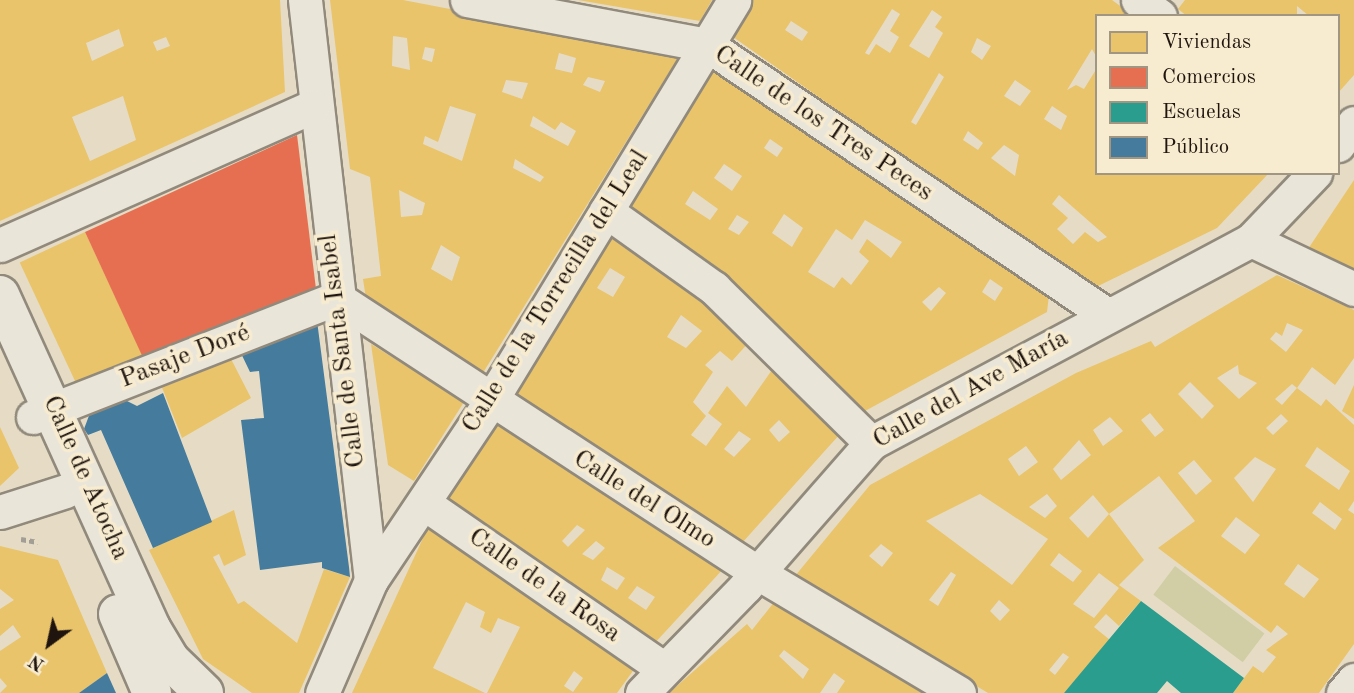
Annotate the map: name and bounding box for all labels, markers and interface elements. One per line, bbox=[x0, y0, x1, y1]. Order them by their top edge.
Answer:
legend bbox=[1095, 14, 1340, 175]
text: Viviendas bbox=[1162, 32, 1251, 53]
street label: Calle de los Tres Peces bbox=[708, 39, 938, 209]
text: Comercios bbox=[1162, 67, 1256, 88]
text: Escuelas bbox=[1162, 102, 1241, 123]
text: Público bbox=[1162, 137, 1229, 158]
street label: Calle de la Torrecilla del Leal bbox=[456, 145, 656, 439]
street label: Calle de Santa Isabel bbox=[313, 232, 373, 470]
street label: Pasaje Doré bbox=[116, 318, 254, 396]
street label: Calle del Ave María bbox=[868, 323, 1074, 457]
street label: Calle de Atocha bbox=[35, 391, 135, 565]
street label: Calle del Olmo bbox=[567, 444, 721, 556]
street label: Calle de la Rosa bbox=[462, 522, 626, 650]
north arrow bbox=[14, 609, 84, 679]
text: N bbox=[26, 650, 49, 674]

